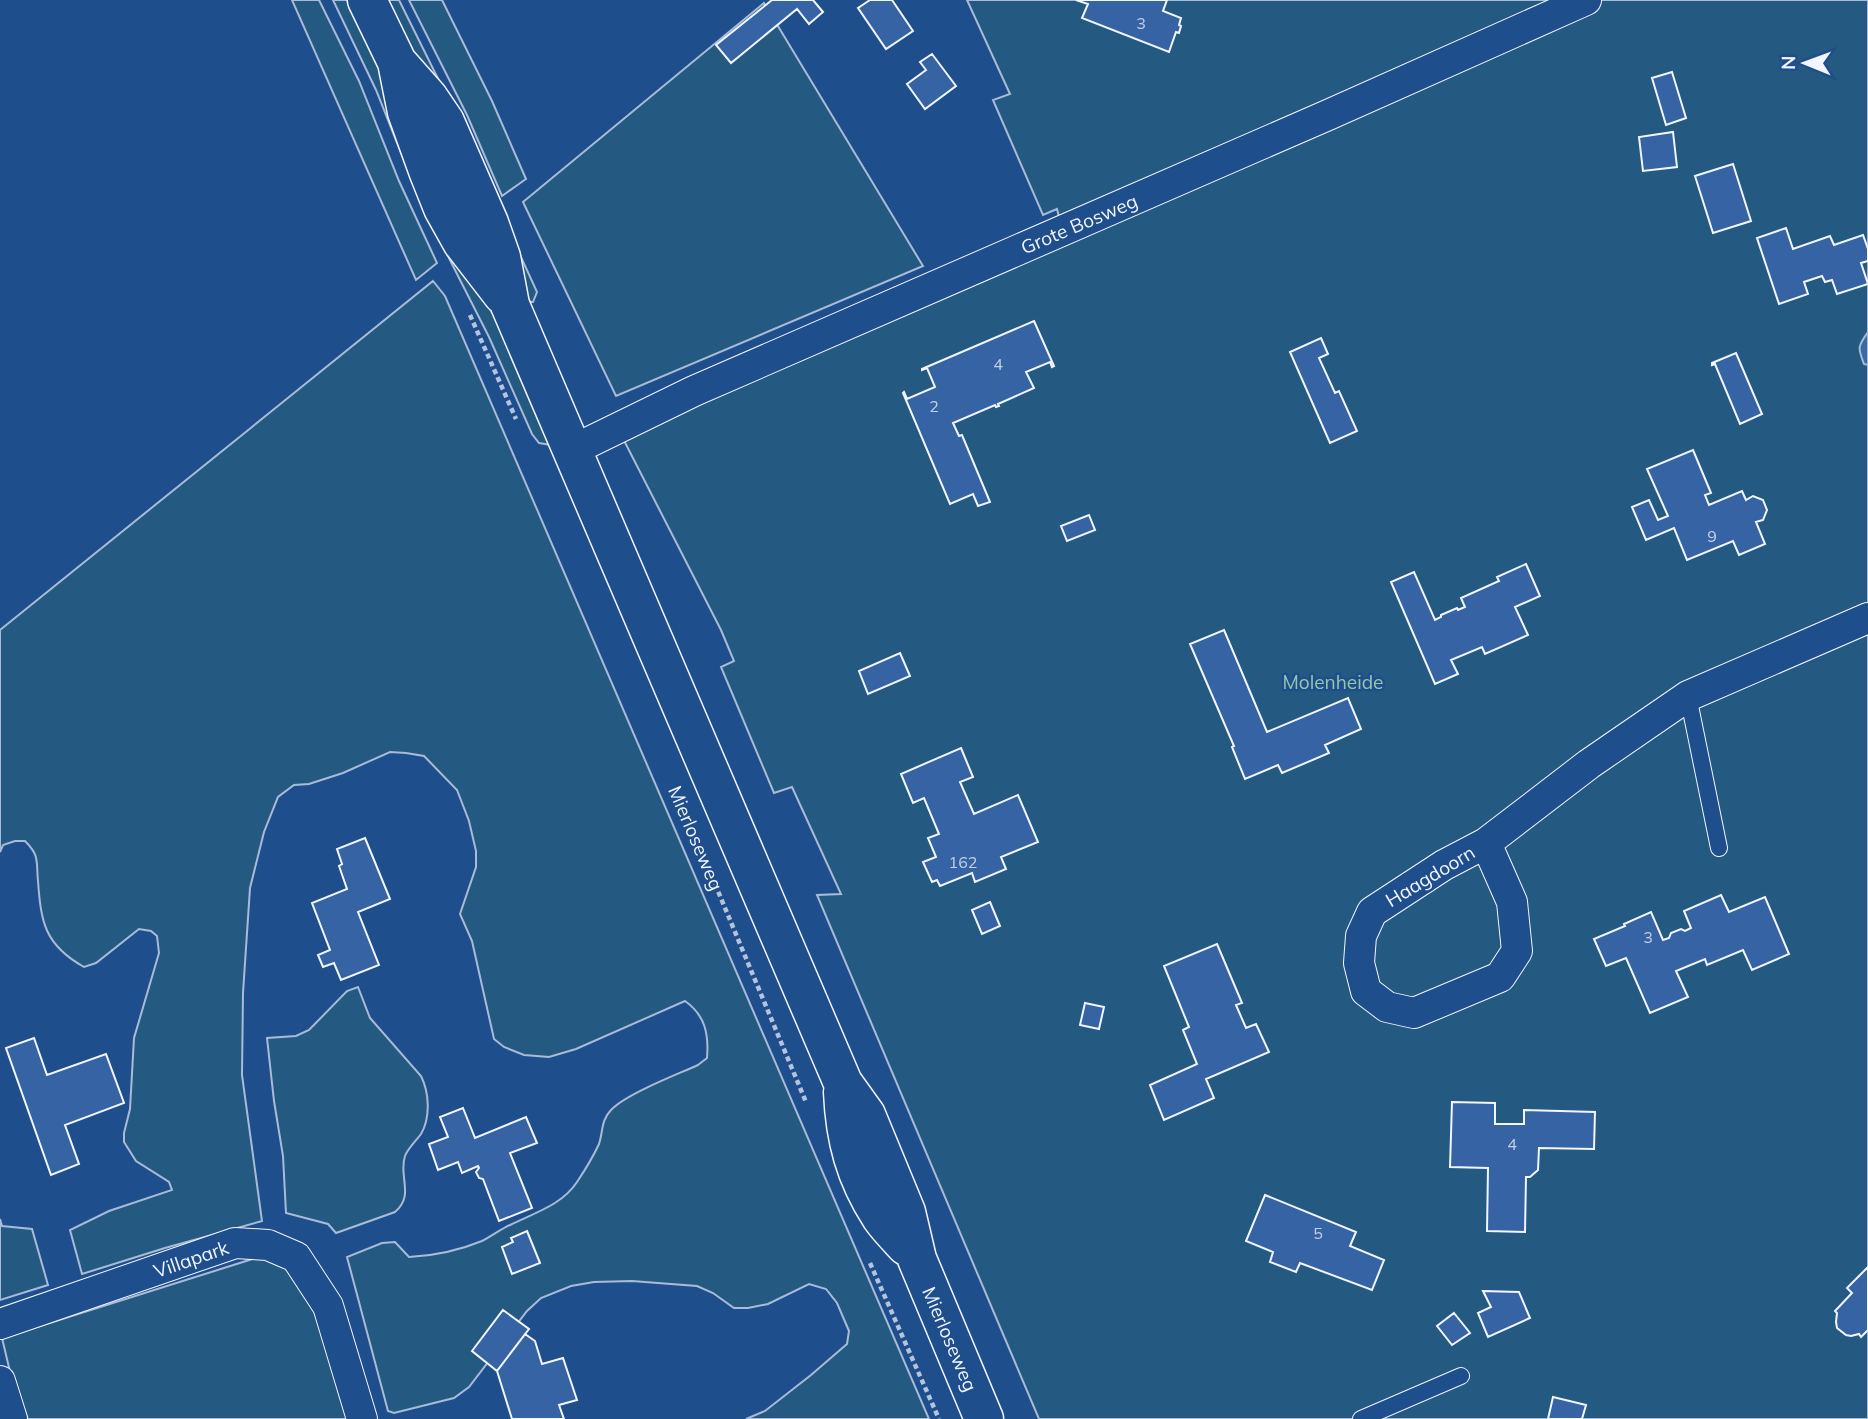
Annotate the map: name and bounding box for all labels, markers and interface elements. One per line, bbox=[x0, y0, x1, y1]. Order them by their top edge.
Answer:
house number: 3 bbox=[1136, 13, 1146, 33]
north arrow bbox=[1770, 28, 1840, 98]
text: N bbox=[1776, 55, 1800, 70]
street label: Grote Bosweg bbox=[1017, 189, 1141, 259]
house number: 4 bbox=[993, 354, 1003, 374]
house number: 2 bbox=[929, 396, 939, 416]
house number: 9 bbox=[1707, 526, 1717, 546]
park label: Molenheide bbox=[1283, 670, 1383, 694]
street label: Mierloseweg bbox=[663, 782, 729, 894]
street label: Haagdoorn bbox=[1381, 840, 1479, 912]
house number: 162 bbox=[949, 852, 977, 872]
house number: 3 bbox=[1643, 927, 1653, 947]
house number: 4 bbox=[1507, 1134, 1517, 1154]
house number: 5 bbox=[1313, 1223, 1323, 1243]
street label: Villapark bbox=[150, 1235, 232, 1283]
street label: Mierloseweg bbox=[917, 1283, 983, 1395]

